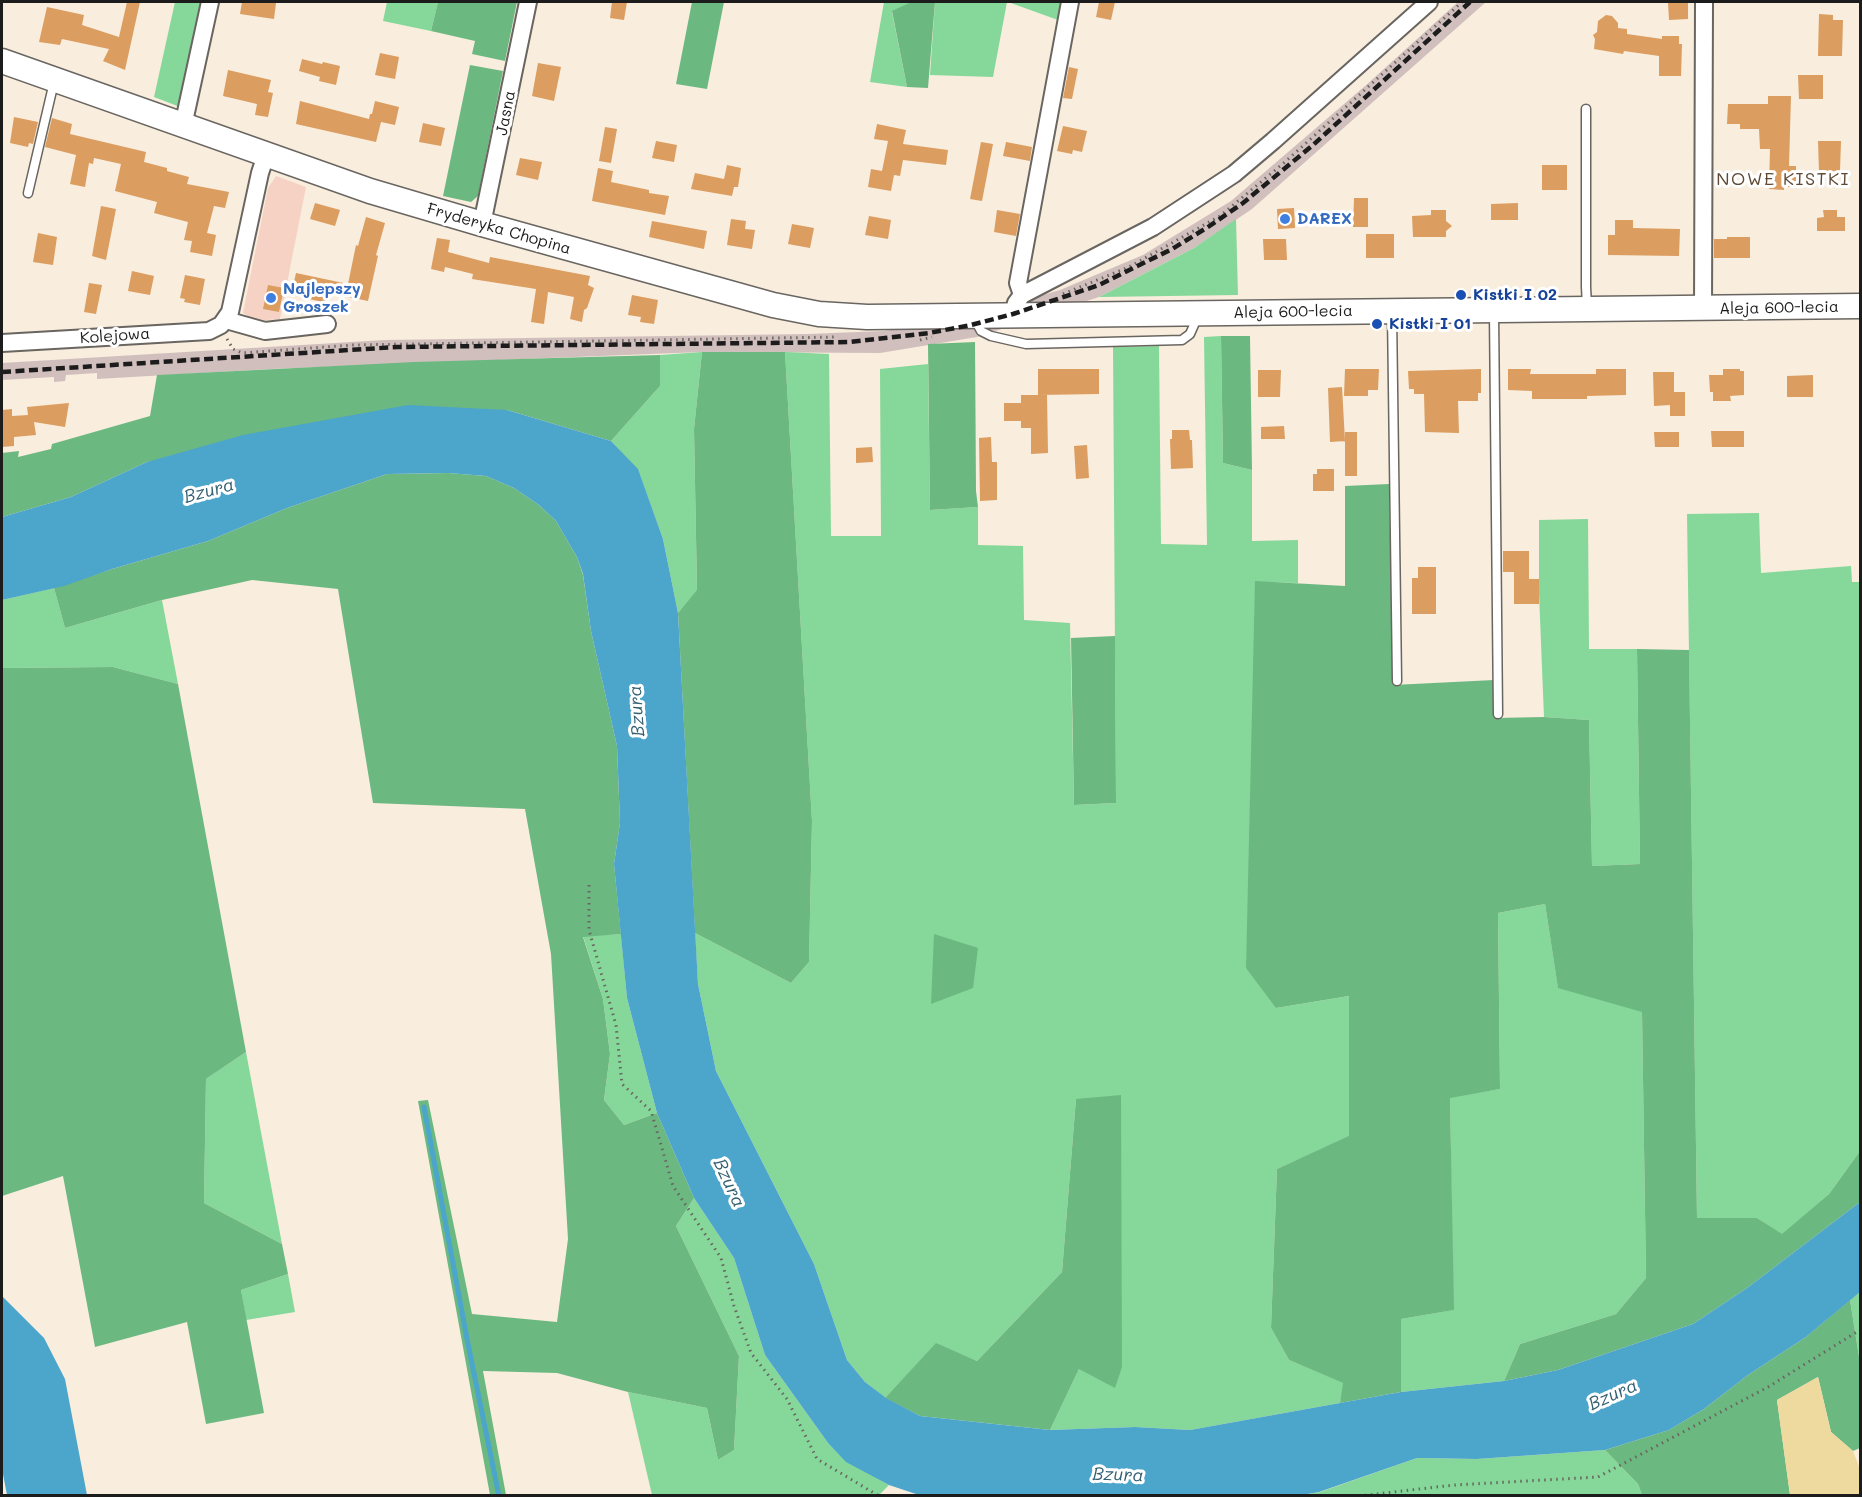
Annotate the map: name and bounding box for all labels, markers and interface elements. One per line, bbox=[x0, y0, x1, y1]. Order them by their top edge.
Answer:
street label: Jasna bbox=[492, 89, 520, 137]
district label: NOWE KISTKI bbox=[1716, 168, 1850, 190]
street label: Fryderyka Chopina bbox=[425, 199, 573, 259]
place label: DAREX bbox=[1297, 209, 1352, 229]
marker: DAREX bbox=[1278, 212, 1292, 226]
place label: Najlepszy Groszek bbox=[283, 279, 361, 317]
place label: Kistki I 02 bbox=[1473, 285, 1557, 305]
marker: Kistki I 02 bbox=[1454, 288, 1468, 302]
marker: Najlepszy Groszek bbox=[264, 291, 278, 305]
street label: Aleja 600-lecia bbox=[1719, 297, 1839, 319]
street label: Aleja 600-lecia bbox=[1233, 301, 1353, 323]
place label: Kistki I 01 bbox=[1389, 314, 1471, 334]
marker: Kistki I 01 bbox=[1370, 317, 1384, 331]
street label: Kolejowa bbox=[79, 324, 151, 348]
water label: Bzura bbox=[181, 474, 237, 508]
water label: Bzura bbox=[624, 685, 650, 737]
water label: Bzura bbox=[708, 1155, 750, 1211]
water label: Bzura bbox=[1585, 1375, 1641, 1415]
water label: Bzura bbox=[1092, 1463, 1144, 1487]

